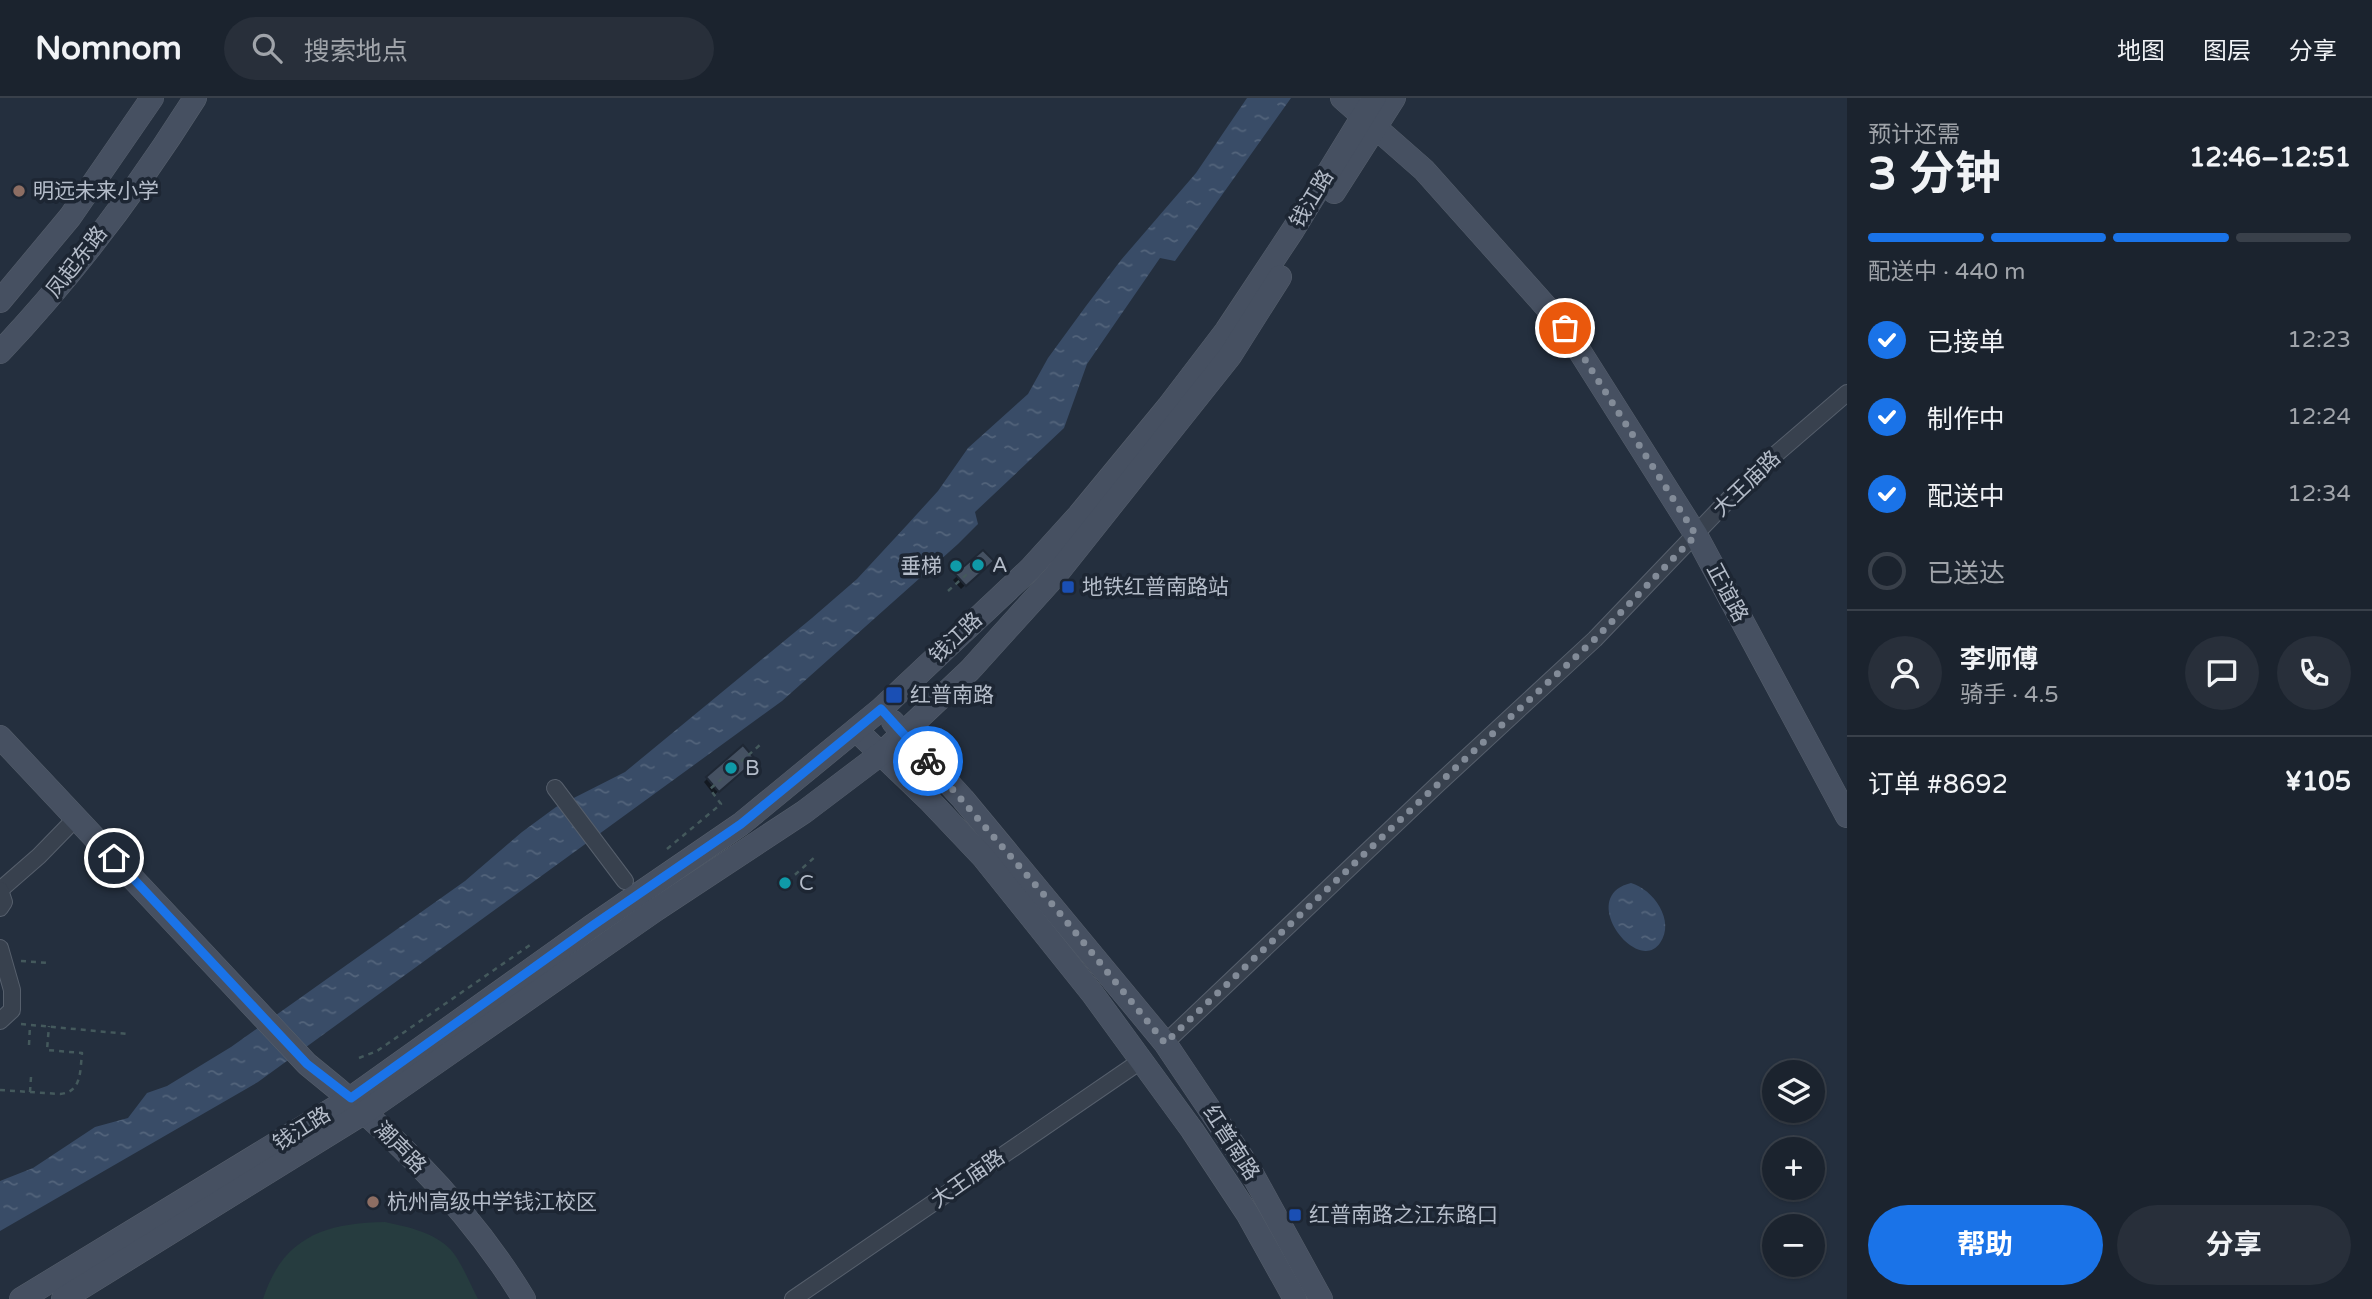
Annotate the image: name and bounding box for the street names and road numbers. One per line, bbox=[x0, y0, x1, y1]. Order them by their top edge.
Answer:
street label: 钱江路 bbox=[1285, 166, 1339, 232]
street label: 凤起东路 bbox=[41, 221, 113, 303]
street label: 大王庙路 bbox=[1708, 446, 1786, 522]
street label: 正谊路 bbox=[1701, 559, 1753, 627]
street label: 钱江路 bbox=[924, 607, 988, 669]
street label: 红普南路 bbox=[1198, 1101, 1264, 1185]
street label: 钱江路 bbox=[269, 1102, 335, 1156]
street label: 潮声路 bbox=[369, 1117, 431, 1179]
street label: 大王庙路 bbox=[926, 1145, 1010, 1213]

